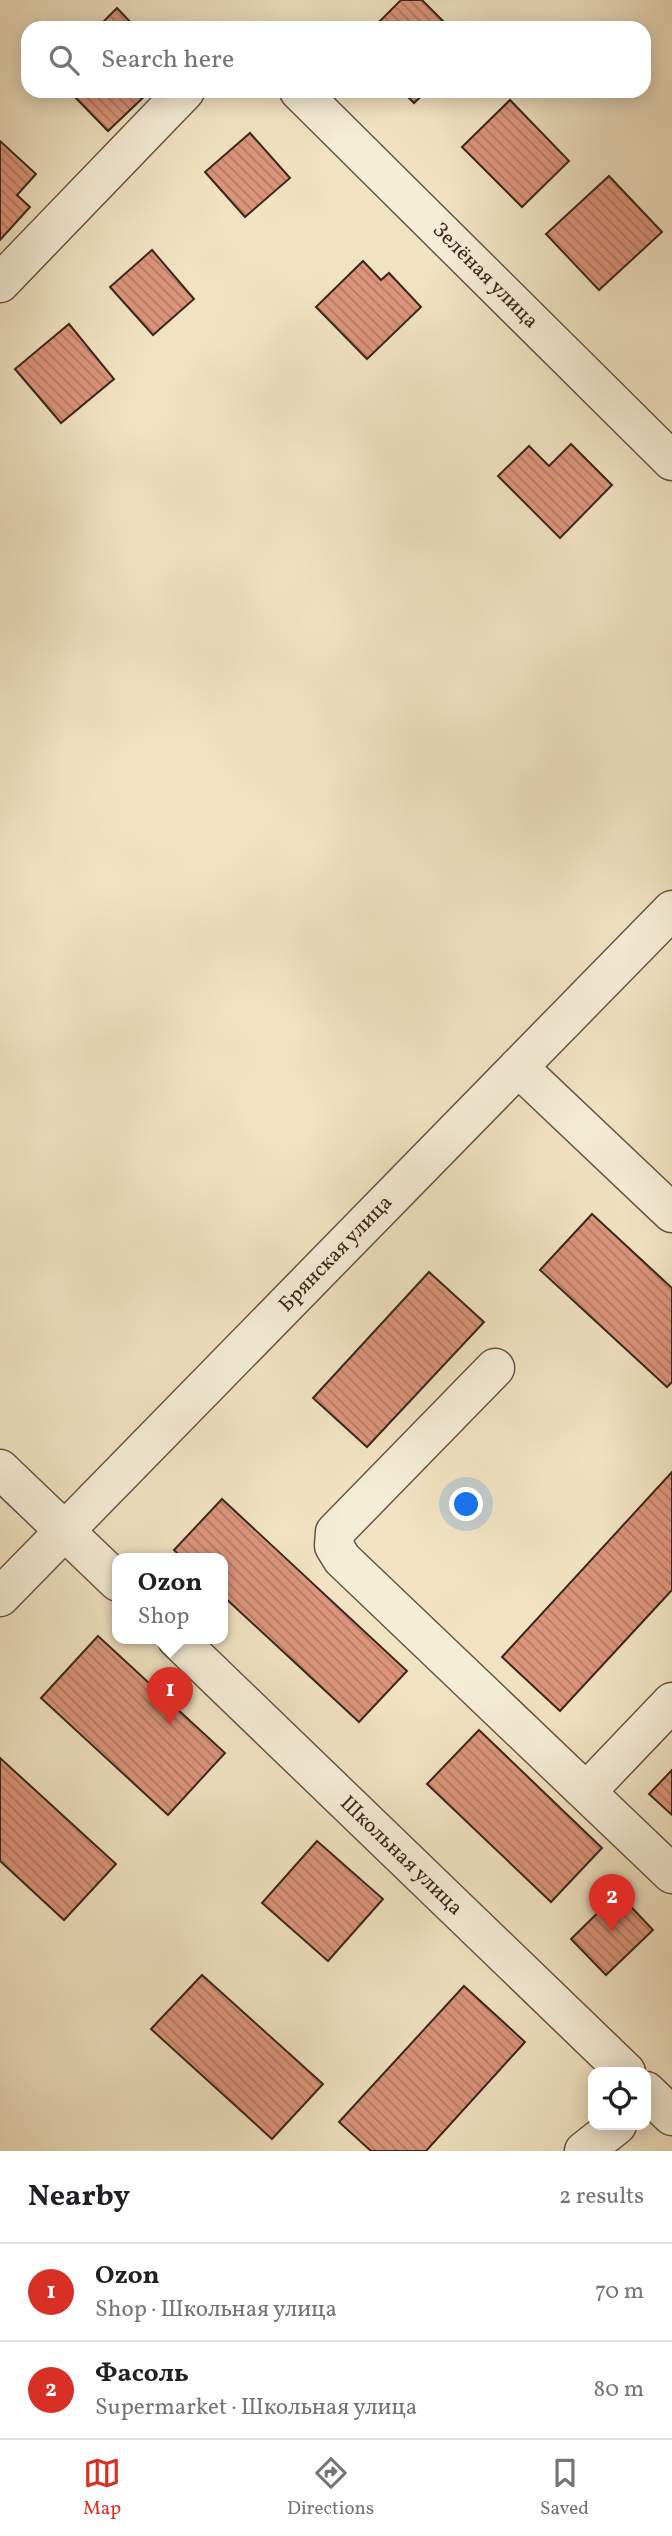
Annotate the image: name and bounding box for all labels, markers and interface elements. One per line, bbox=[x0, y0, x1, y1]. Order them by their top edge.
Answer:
search box bbox=[21, 21, 651, 98]
icon: search bbox=[45, 41, 83, 79]
text: Search here bbox=[101, 42, 234, 78]
street label: Зелёная улица bbox=[425, 216, 545, 336]
street label: Брянская улица bbox=[273, 1189, 399, 1319]
your location bbox=[449, 1487, 483, 1521]
popup bbox=[112, 1553, 228, 1644]
text: Ozon bbox=[138, 1565, 202, 1601]
text: Shop bbox=[138, 1601, 190, 1633]
pin: 1 bbox=[147, 1667, 193, 1725]
street label: Школьная улица bbox=[333, 1790, 469, 1922]
pin: 2 bbox=[589, 1874, 635, 1932]
map controls bbox=[588, 2067, 651, 2130]
button: locate bbox=[588, 2067, 651, 2130]
text: Nearby bbox=[28, 2176, 130, 2218]
text: 2 results bbox=[559, 2181, 644, 2213]
text: Ozon bbox=[95, 2258, 160, 2294]
text: 1 bbox=[46, 2276, 56, 2308]
text: 70 m bbox=[595, 2276, 644, 2308]
text: Shop · Школьная улица bbox=[95, 2294, 337, 2326]
text: Фасоль bbox=[95, 2356, 189, 2392]
text: 2 bbox=[45, 2374, 57, 2406]
text: 80 m bbox=[594, 2374, 644, 2406]
text: Supermarket · Школьная улица bbox=[95, 2392, 417, 2424]
tab: Map bbox=[83, 2454, 121, 2522]
tab: Directions bbox=[287, 2454, 374, 2522]
tab: Saved bbox=[540, 2454, 589, 2522]

